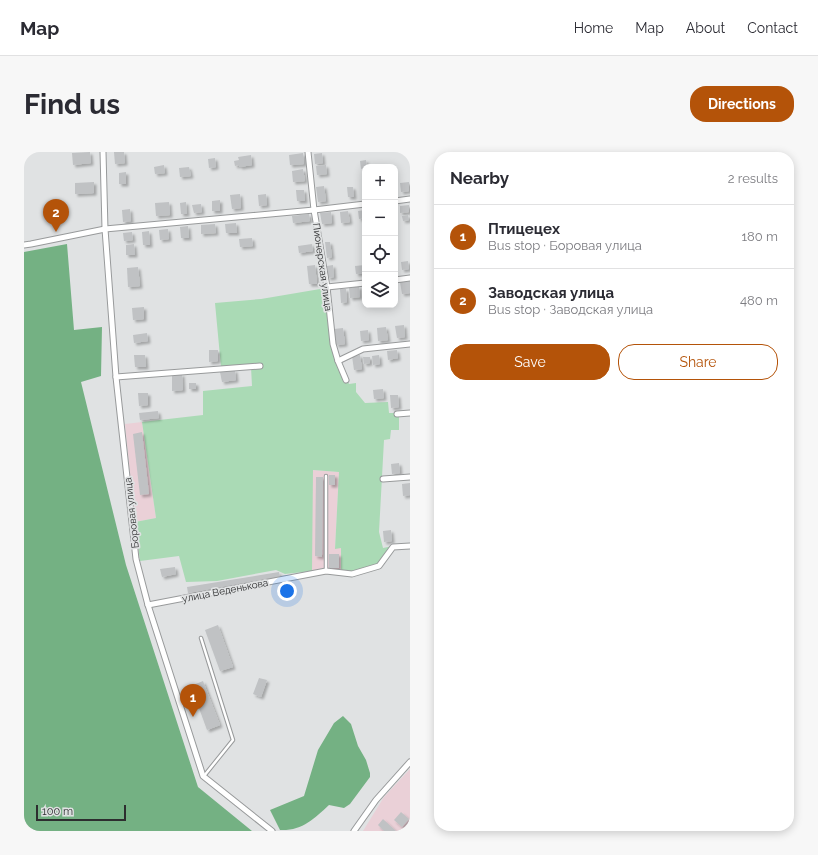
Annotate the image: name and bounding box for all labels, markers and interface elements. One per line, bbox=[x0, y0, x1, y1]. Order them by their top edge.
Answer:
text: Map bbox=[20, 17, 59, 39]
text: Home bbox=[574, 20, 613, 36]
text: Map bbox=[635, 20, 664, 36]
text: About bbox=[686, 20, 725, 36]
text: Contact bbox=[747, 20, 798, 36]
button: Directions bbox=[690, 86, 794, 122]
text: Find us bbox=[24, 88, 120, 121]
map controls bbox=[362, 164, 398, 308]
button: + bbox=[362, 164, 398, 200]
text: Nearby bbox=[450, 168, 509, 188]
text: 2 results bbox=[728, 171, 778, 186]
pin: 2 bbox=[43, 199, 69, 232]
button: − bbox=[362, 200, 398, 236]
text: Птицецех bbox=[488, 220, 560, 238]
street label: Пионерская улица bbox=[311, 222, 334, 312]
text: 1 bbox=[460, 229, 466, 244]
text: 180 m bbox=[742, 229, 778, 244]
button: locate bbox=[362, 236, 398, 272]
text: Bus stop · Боровая улица bbox=[488, 238, 642, 253]
button: layers bbox=[362, 272, 398, 308]
text: Заводская улица bbox=[488, 284, 614, 302]
text: 2 bbox=[459, 293, 467, 308]
text: 480 m bbox=[740, 293, 778, 308]
text: Bus stop · Заводская улица bbox=[488, 302, 653, 317]
button: Save bbox=[450, 344, 610, 380]
button: Share bbox=[618, 344, 778, 380]
street label: Боровая улица bbox=[122, 477, 141, 549]
street label: улица Веденькова bbox=[181, 577, 269, 604]
your location bbox=[277, 581, 297, 601]
pin: 1 bbox=[180, 684, 206, 717]
scale bar bbox=[36, 803, 126, 822]
text: 100 m bbox=[42, 805, 73, 818]

